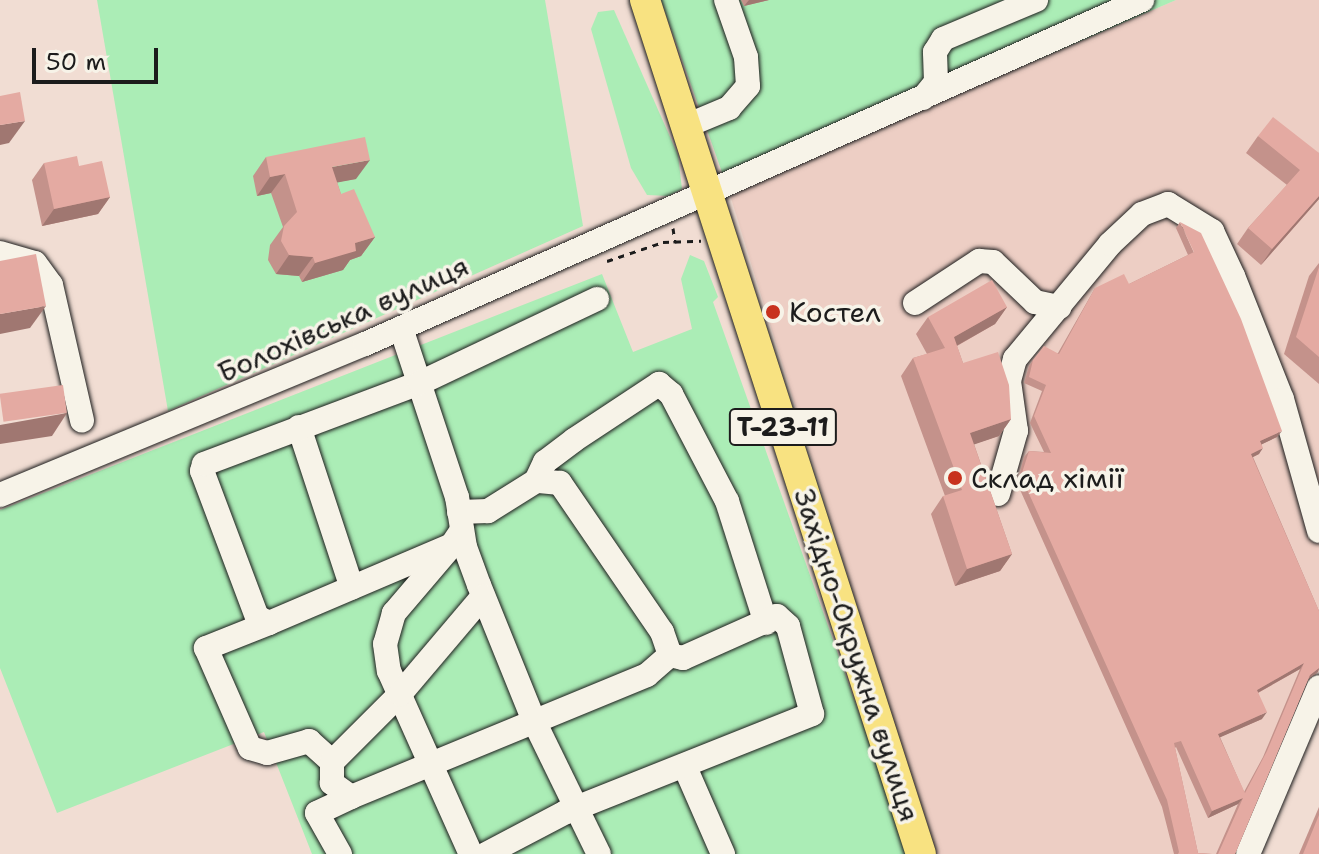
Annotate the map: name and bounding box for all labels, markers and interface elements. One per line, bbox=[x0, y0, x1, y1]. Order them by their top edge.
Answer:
scale bar bbox=[36, 32, 162, 82]
text: 50 m bbox=[46, 46, 106, 78]
street label: Болохівська вулиця bbox=[212, 249, 474, 389]
place label: Костел bbox=[789, 295, 881, 329]
marker: Костел bbox=[764, 303, 782, 321]
road number: Т-23-11 bbox=[727, 405, 839, 449]
place label: Склад хімії bbox=[971, 461, 1124, 495]
marker: Склад хімії bbox=[946, 469, 964, 487]
street label: Західно-Окружна вулиця bbox=[787, 484, 927, 826]

